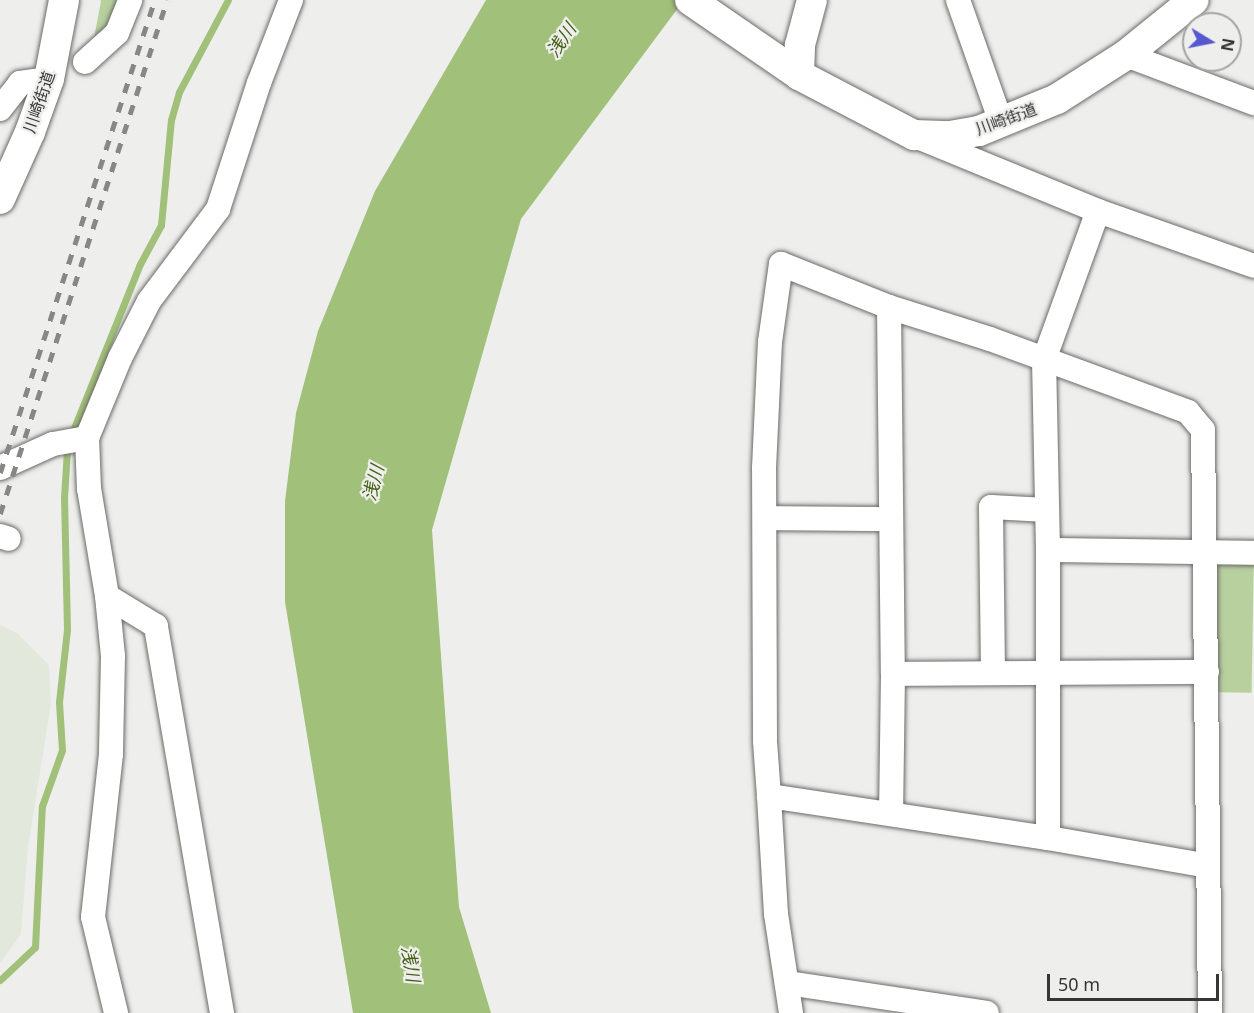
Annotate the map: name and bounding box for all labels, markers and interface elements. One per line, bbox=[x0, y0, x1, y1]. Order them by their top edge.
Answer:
north arrow bbox=[1182, 12, 1242, 72]
water label: 浅川 bbox=[542, 19, 580, 61]
text: N bbox=[1216, 36, 1240, 53]
street label: 川崎街道 bbox=[20, 69, 58, 135]
street label: 川崎街道 bbox=[973, 99, 1039, 139]
water label: 浅川 bbox=[358, 463, 388, 503]
water label: 浅川 bbox=[398, 945, 424, 983]
scale bar bbox=[1050, 962, 1222, 1000]
text: 50 m bbox=[1058, 972, 1100, 996]

